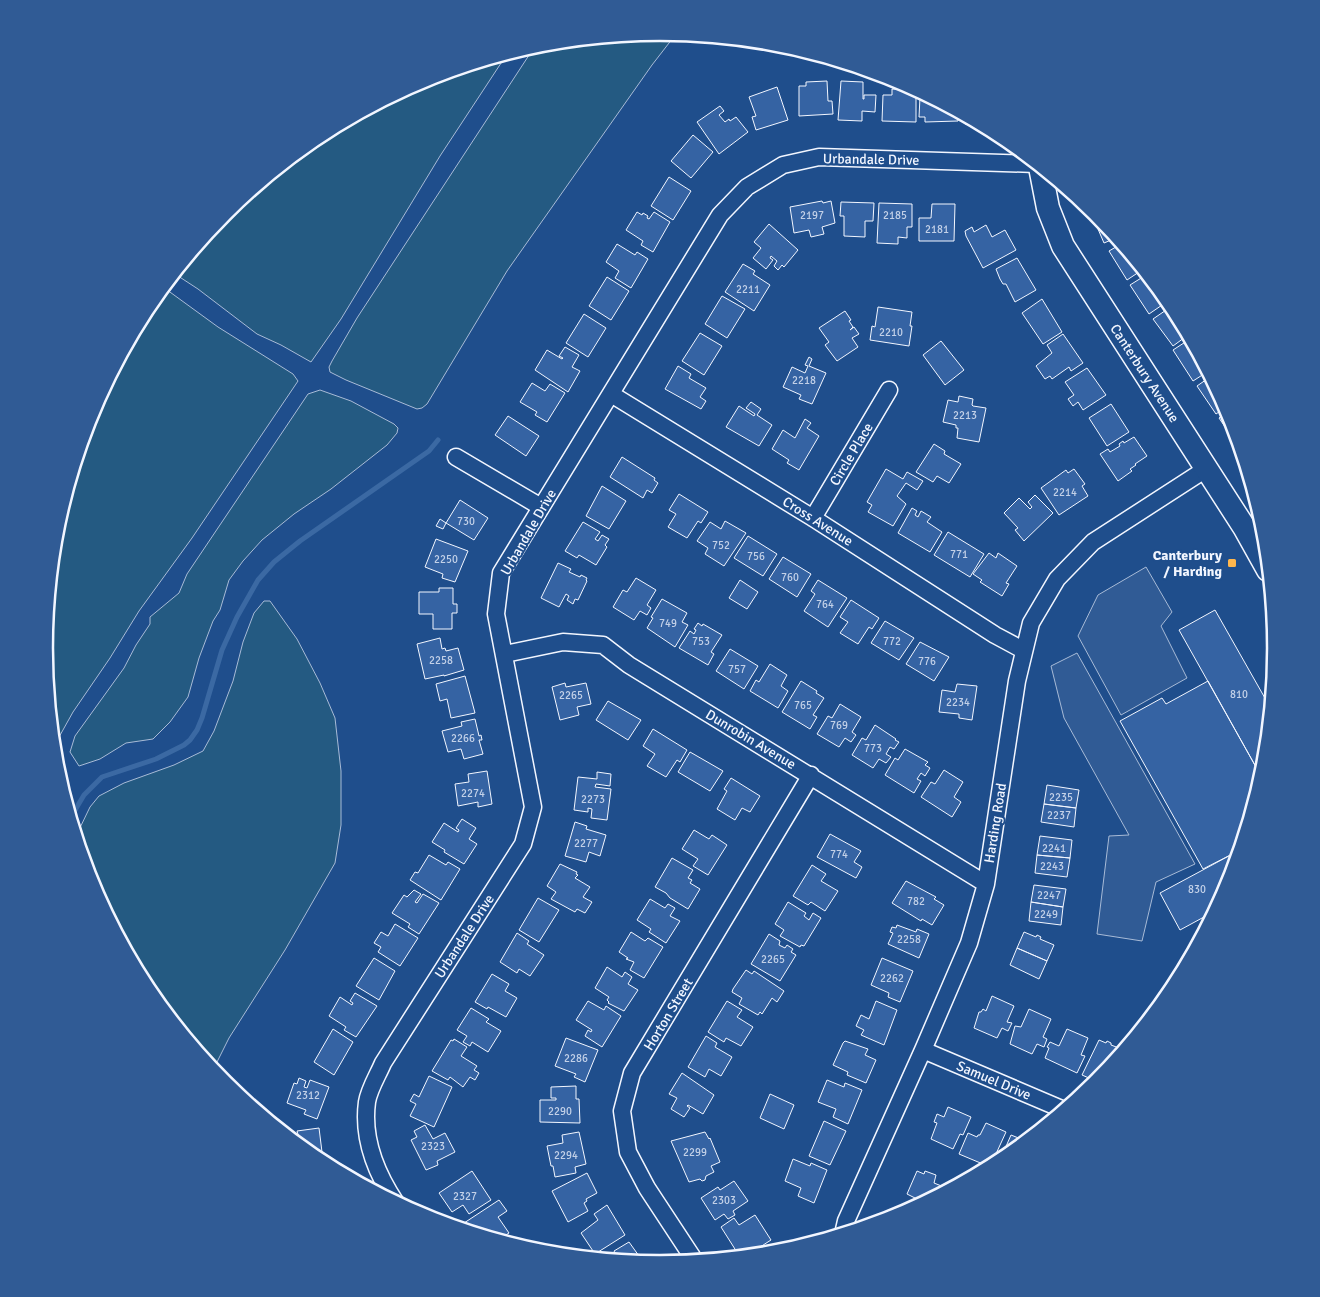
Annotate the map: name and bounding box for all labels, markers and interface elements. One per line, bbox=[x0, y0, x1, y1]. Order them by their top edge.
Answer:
street label: Urbandale Drive bbox=[823, 150, 919, 169]
house number: 2197 bbox=[800, 209, 824, 222]
house number: 2185 bbox=[883, 209, 907, 222]
house number: 2181 bbox=[925, 223, 949, 236]
house number: 2211 bbox=[736, 283, 760, 296]
street label: Canterbury Avenue bbox=[1106, 321, 1183, 426]
house number: 2210 bbox=[879, 326, 903, 339]
house number: 2218 bbox=[792, 374, 816, 387]
house number: 2213 bbox=[953, 409, 977, 422]
street label: Circle Place bbox=[826, 420, 877, 489]
street label: Urbandale Drive bbox=[497, 486, 560, 578]
house number: 2214 bbox=[1053, 486, 1077, 499]
street label: Cross Avenue bbox=[779, 493, 856, 550]
house number: 730 bbox=[457, 515, 475, 528]
house number: 752 bbox=[712, 539, 730, 552]
place label: Canterbury / Harding bbox=[1153, 547, 1222, 580]
house number: 771 bbox=[950, 548, 968, 561]
house number: 756 bbox=[747, 550, 765, 563]
house number: 2250 bbox=[434, 553, 458, 566]
marker: Canterbury / Harding bbox=[1226, 557, 1238, 569]
house number: 760 bbox=[781, 571, 799, 584]
house number: 764 bbox=[816, 598, 834, 611]
house number: 749 bbox=[659, 617, 677, 630]
house number: 753 bbox=[692, 635, 710, 648]
house number: 772 bbox=[883, 635, 901, 648]
house number: 2258 bbox=[429, 654, 453, 667]
house number: 776 bbox=[918, 655, 936, 668]
house number: 757 bbox=[728, 663, 746, 676]
house number: 810 bbox=[1230, 688, 1248, 701]
house number: 2265 bbox=[559, 689, 583, 702]
house number: 2234 bbox=[946, 696, 970, 709]
house number: 765 bbox=[794, 699, 812, 712]
street label: Dunrobin Avenue bbox=[703, 706, 799, 773]
house number: 769 bbox=[830, 719, 848, 732]
house number: 2266 bbox=[451, 732, 475, 745]
house number: 773 bbox=[864, 742, 882, 755]
street label: Harding Road bbox=[981, 782, 1010, 864]
house number: 2274 bbox=[461, 787, 485, 800]
house number: 2235 bbox=[1049, 791, 1073, 804]
house number: 2273 bbox=[581, 793, 605, 806]
house number: 2237 bbox=[1047, 809, 1071, 822]
house number: 2277 bbox=[574, 837, 598, 850]
house number: 2241 bbox=[1042, 842, 1066, 855]
house number: 774 bbox=[830, 848, 848, 861]
house number: 2243 bbox=[1040, 860, 1064, 873]
house number: 830 bbox=[1188, 883, 1206, 896]
house number: 2247 bbox=[1037, 889, 1061, 902]
street label: Urbandale Drive bbox=[431, 891, 498, 981]
house number: 782 bbox=[907, 895, 925, 908]
house number: 2249 bbox=[1034, 908, 1058, 921]
house number: 2258 bbox=[897, 933, 921, 946]
house number: 2265 bbox=[761, 953, 785, 966]
house number: 2262 bbox=[880, 972, 904, 985]
street label: Horton Street bbox=[640, 975, 697, 1054]
house number: 2286 bbox=[564, 1052, 588, 1065]
street label: Samuel Drive bbox=[954, 1057, 1034, 1104]
house number: 2312 bbox=[296, 1089, 320, 1102]
house number: 2290 bbox=[548, 1105, 572, 1118]
house number: 2323 bbox=[421, 1140, 445, 1153]
house number: 2299 bbox=[683, 1146, 707, 1159]
house number: 2294 bbox=[554, 1149, 578, 1162]
house number: 2327 bbox=[453, 1190, 477, 1203]
house number: 2303 bbox=[712, 1194, 736, 1207]

